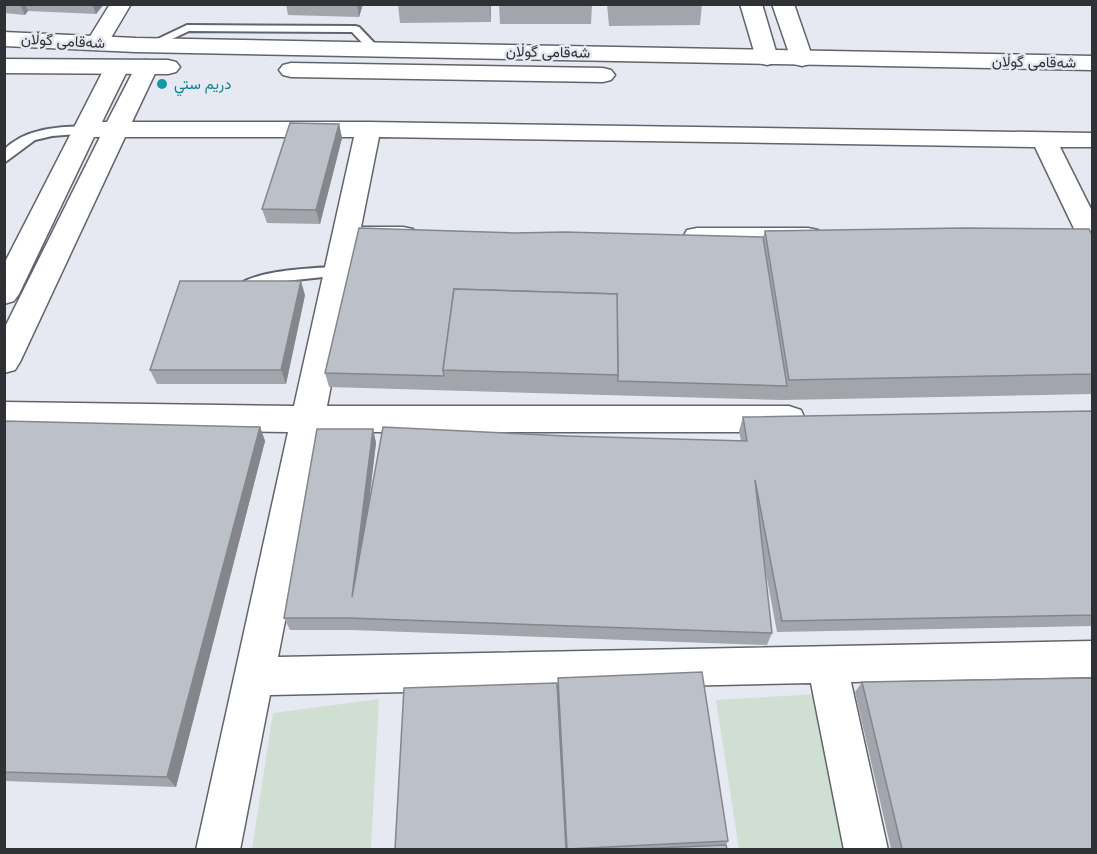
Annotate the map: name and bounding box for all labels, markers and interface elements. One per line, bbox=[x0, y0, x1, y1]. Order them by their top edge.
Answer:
street label: شەقامی گوڵان bbox=[20, 30, 106, 53]
street label: شەقامی گوڵان bbox=[506, 42, 590, 63]
street label: شەقامی گوڵان bbox=[992, 52, 1076, 73]
place label: دريم ستي bbox=[174, 75, 231, 97]
marker: دريم ستي bbox=[155, 77, 169, 91]

